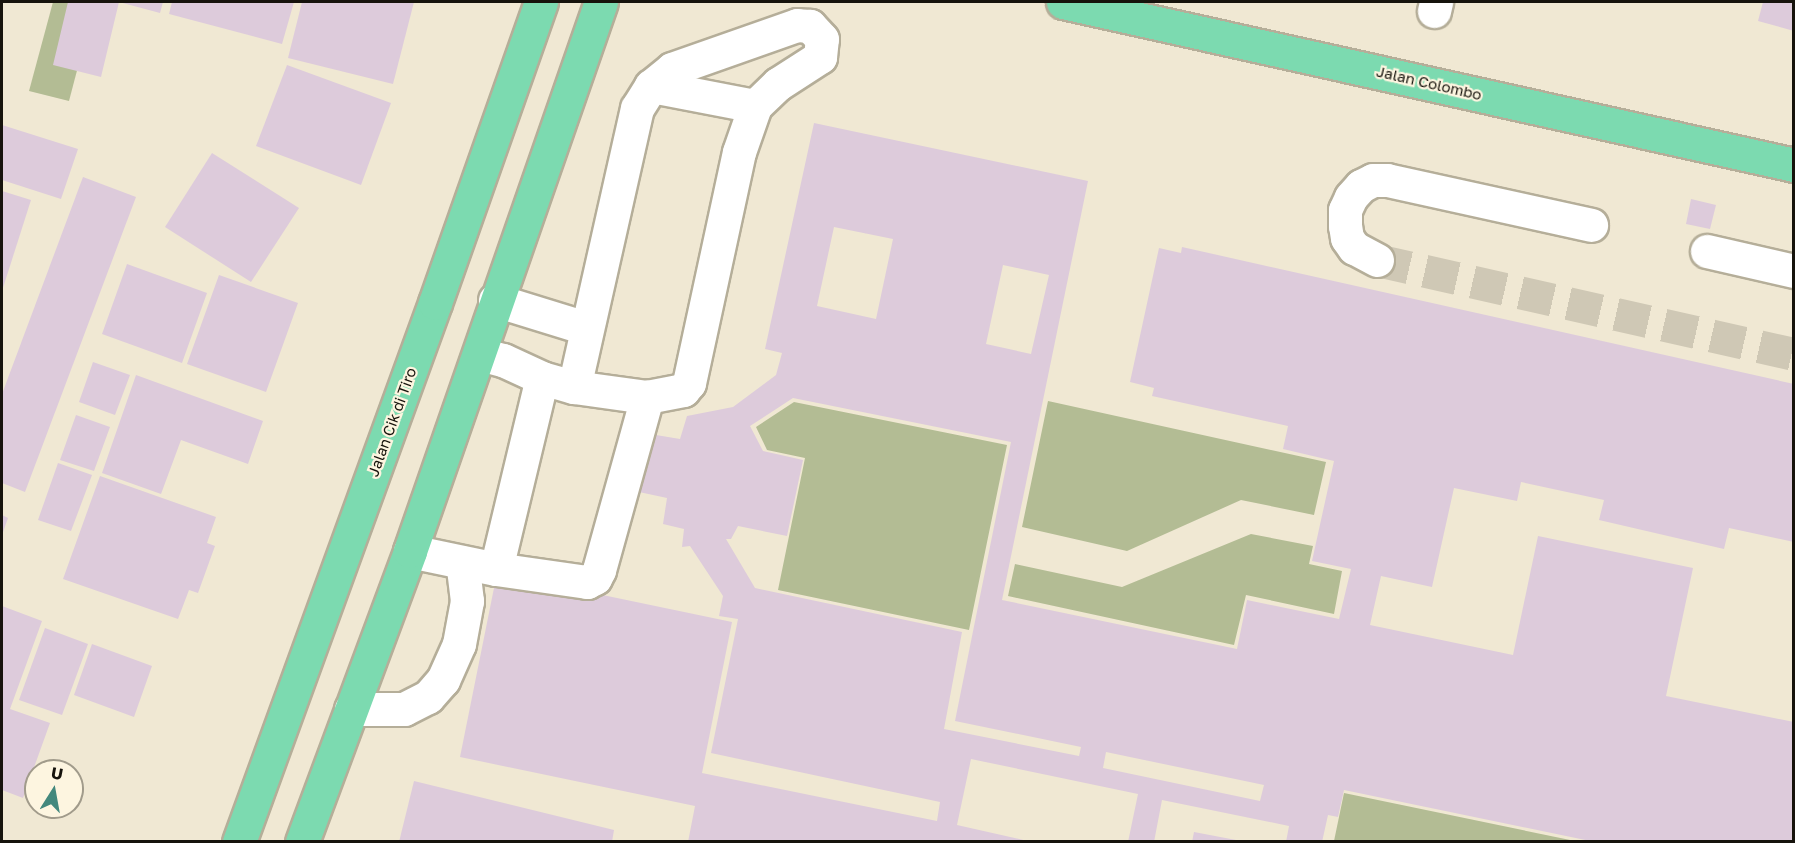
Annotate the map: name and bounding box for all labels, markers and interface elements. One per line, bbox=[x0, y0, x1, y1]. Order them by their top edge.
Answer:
street label: Jalan Colombo bbox=[1375, 62, 1483, 104]
street label: Jalan Cik di Tiro bbox=[364, 365, 420, 479]
north arrow bbox=[24, 759, 84, 819]
text: U bbox=[49, 762, 65, 784]

